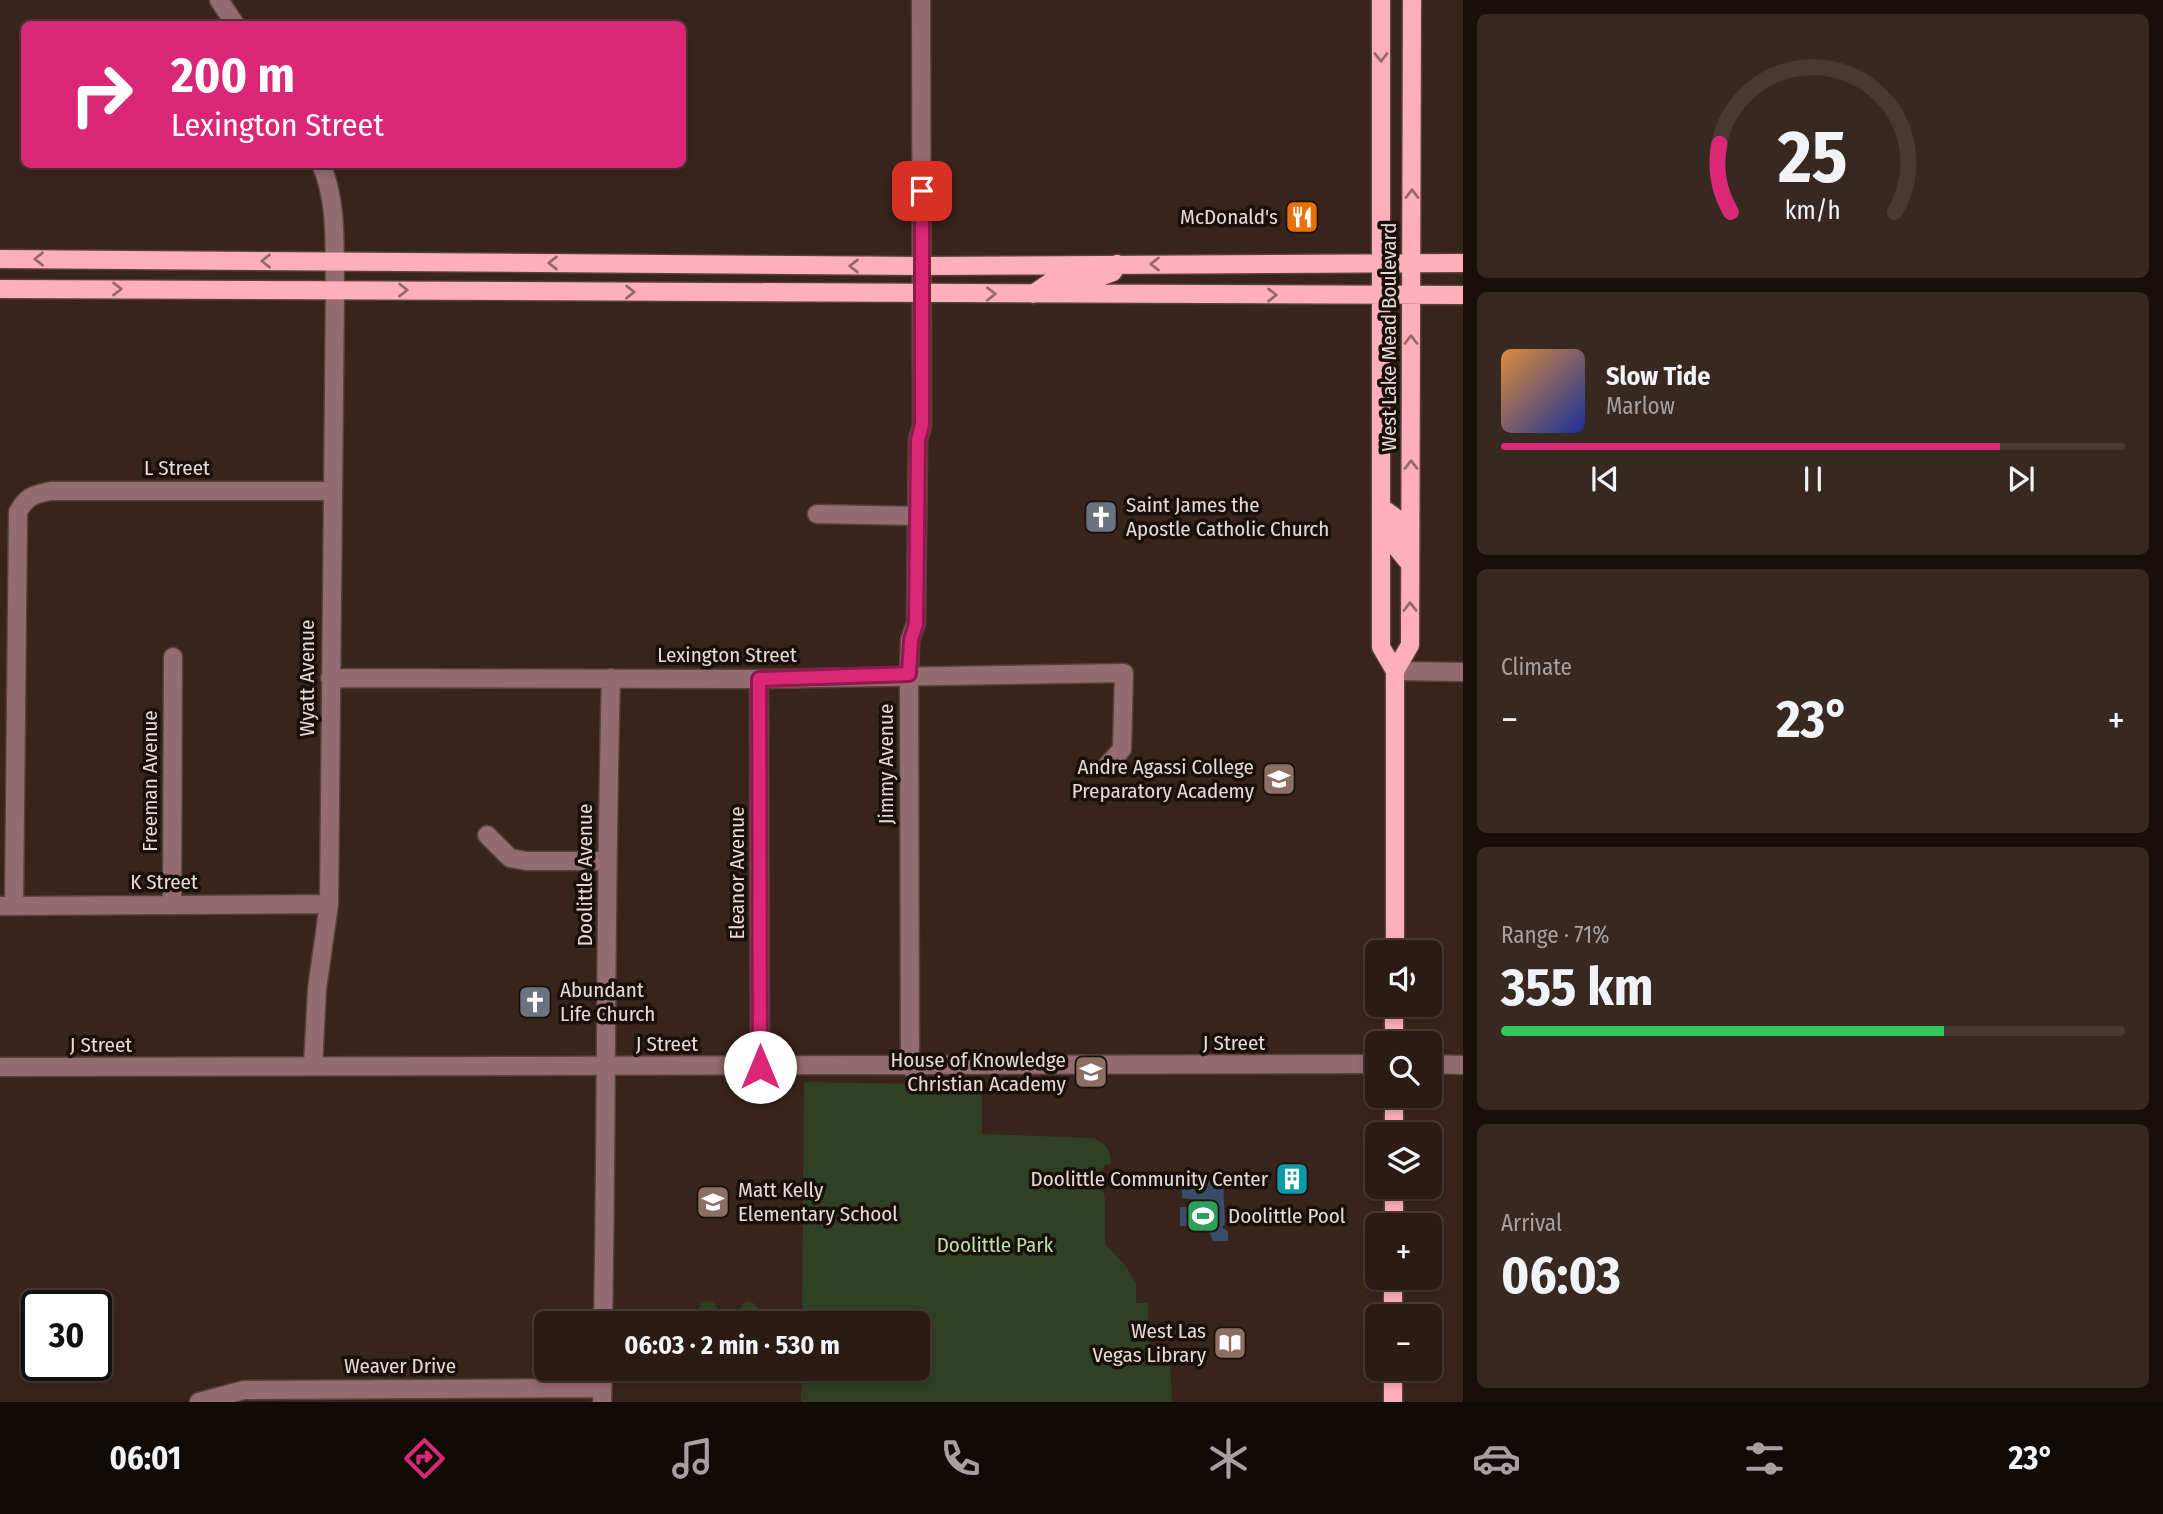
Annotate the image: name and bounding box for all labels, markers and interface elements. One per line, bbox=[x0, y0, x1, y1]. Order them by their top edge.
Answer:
text: 200 m bbox=[171, 46, 295, 105]
icon: right bbox=[56, 49, 147, 140]
one-way arrow bbox=[1373, 53, 1389, 63]
text: Lexington Street bbox=[171, 106, 384, 144]
text: 25 bbox=[1777, 114, 1848, 201]
pin bbox=[892, 161, 952, 221]
icon: arrive bbox=[903, 172, 941, 210]
one-way arrow bbox=[1404, 188, 1420, 199]
text: km/h bbox=[1785, 196, 1841, 226]
restaurant icon: McDonald's bbox=[1283, 198, 1321, 236]
place label: McDonald's bbox=[1180, 204, 1278, 230]
street label: West Lake Mead Boulevard bbox=[1376, 222, 1402, 452]
one-way arrow bbox=[33, 251, 43, 267]
one-way arrow bbox=[260, 253, 271, 269]
one-way arrow bbox=[547, 255, 558, 271]
one-way arrow bbox=[1149, 256, 1160, 272]
one-way arrow bbox=[848, 258, 859, 274]
one-way arrow bbox=[112, 281, 123, 297]
one-way arrow bbox=[398, 282, 409, 298]
one-way arrow bbox=[626, 284, 636, 300]
one-way arrow bbox=[986, 286, 996, 302]
one-way arrow bbox=[1268, 287, 1278, 303]
one-way arrow bbox=[1403, 334, 1419, 345]
text: Slow Tide bbox=[1606, 361, 1710, 392]
text: Marlow bbox=[1606, 392, 1675, 420]
street label: L Street bbox=[144, 455, 210, 481]
one-way arrow bbox=[1403, 459, 1419, 470]
icon: previous bbox=[1586, 460, 1624, 498]
icon: pause bbox=[1794, 460, 1832, 498]
icon: next bbox=[2002, 460, 2040, 498]
place label: Saint James the Apostle Catholic Church bbox=[1126, 492, 1329, 542]
church icon: Saint James the Apostle Catholic Church bbox=[1082, 498, 1120, 536]
one-way arrow bbox=[1402, 601, 1418, 612]
street label: Wyatt Avenue bbox=[294, 620, 320, 736]
street label: Lexington Street bbox=[657, 642, 797, 668]
text: Climate bbox=[1501, 653, 1572, 681]
text: 23° bbox=[1776, 688, 1849, 751]
text: − bbox=[1501, 697, 1518, 743]
text: + bbox=[2108, 697, 2125, 743]
street label: Jimmy Avenue bbox=[873, 704, 899, 824]
street label: Freeman Avenue bbox=[137, 710, 163, 852]
place label: Andre Agassi College Preparatory Academy bbox=[1072, 754, 1255, 804]
school or university icon: Andre Agassi College Preparatory Academy bbox=[1260, 760, 1298, 798]
street label: Doolittle Avenue bbox=[572, 804, 598, 946]
street label: Eleanor Avenue bbox=[724, 806, 750, 940]
street label: K Street bbox=[130, 869, 198, 895]
text: Range · 71% bbox=[1501, 921, 1609, 949]
map controls bbox=[1365, 940, 1442, 1381]
button: sound bbox=[1365, 940, 1442, 1017]
text: 355 km bbox=[1501, 956, 1653, 1019]
place label: Abundant Life Church bbox=[560, 977, 655, 1027]
church icon: Abundant Life Church bbox=[516, 983, 554, 1021]
position arrow bbox=[723, 1030, 797, 1104]
street label: J Street bbox=[1203, 1030, 1265, 1056]
street label: J Street bbox=[636, 1031, 698, 1057]
button: search bbox=[1365, 1031, 1442, 1108]
street label: J Street bbox=[70, 1032, 132, 1058]
place label: House of Knowledge Christian Academy bbox=[891, 1047, 1067, 1097]
school or university icon: House of Knowledge Christian Academy bbox=[1072, 1053, 1110, 1091]
button: layers bbox=[1365, 1122, 1442, 1199]
building icon: Doolittle Community Center bbox=[1273, 1160, 1311, 1198]
place label: Doolittle Community Center bbox=[1031, 1166, 1269, 1192]
place label: Matt Kelly Elementary School bbox=[738, 1177, 898, 1227]
school or university icon: Matt Kelly Elementary School bbox=[694, 1183, 732, 1221]
sports icon: Doolittle Pool bbox=[1184, 1197, 1222, 1235]
place label: Doolittle Pool bbox=[1228, 1203, 1346, 1229]
text: Arrival bbox=[1501, 1209, 1562, 1237]
button: + bbox=[1365, 1213, 1442, 1290]
park label: Doolittle Park bbox=[937, 1232, 1054, 1258]
text: 06:03 bbox=[1501, 1244, 1621, 1307]
speed limit sign: 30 bbox=[21, 1290, 112, 1381]
button: − bbox=[1365, 1304, 1442, 1381]
place label: West Las Vegas Library bbox=[1093, 1318, 1207, 1368]
library icon: West Las Vegas Library bbox=[1211, 1324, 1249, 1362]
text: 06:03 · 2 min · 530 m bbox=[624, 1330, 840, 1361]
street label: Weaver Drive bbox=[344, 1353, 456, 1379]
icon: directions bbox=[400, 1434, 449, 1483]
icon: music bbox=[668, 1434, 717, 1483]
icon: phone bbox=[936, 1434, 985, 1483]
icon: climate bbox=[1204, 1434, 1253, 1483]
icon: car bbox=[1472, 1434, 1521, 1483]
icon: filters bbox=[1740, 1434, 1789, 1483]
text: 06:01 bbox=[110, 1439, 181, 1477]
text: 23° bbox=[2008, 1439, 2053, 1477]

